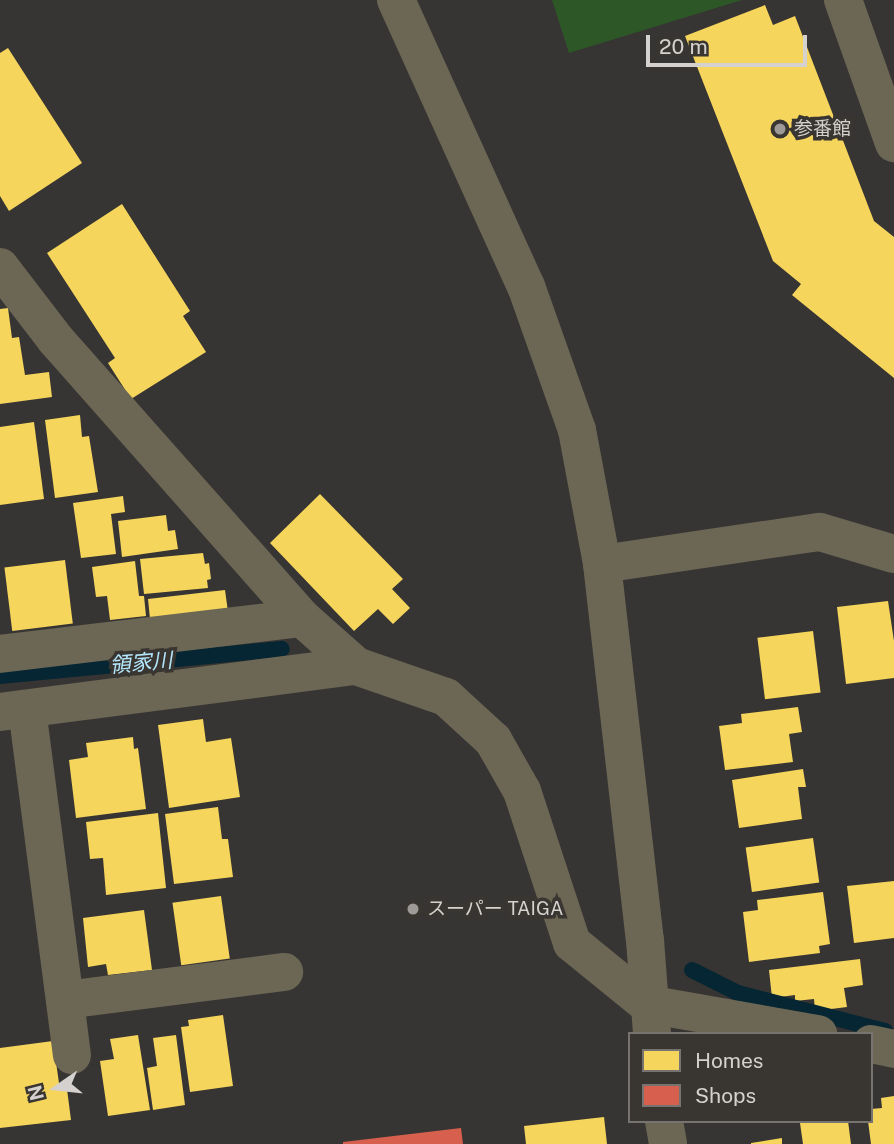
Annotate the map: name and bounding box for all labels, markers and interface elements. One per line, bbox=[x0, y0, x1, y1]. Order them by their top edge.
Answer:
scale bar bbox=[649, 21, 810, 65]
text: 20 m bbox=[659, 34, 708, 59]
place label: 参番館 bbox=[794, 118, 851, 140]
marker: 参番館 bbox=[772, 121, 788, 137]
water label: 領家川 bbox=[109, 648, 173, 678]
place label: スーパー TAIGA bbox=[427, 898, 564, 920]
marker: スーパー TAIGA bbox=[405, 901, 421, 917]
legend bbox=[628, 1032, 873, 1123]
text: Homes bbox=[695, 1048, 763, 1073]
north arrow bbox=[21, 1053, 91, 1123]
text: N bbox=[23, 1083, 48, 1103]
text: Shops bbox=[695, 1083, 756, 1108]

